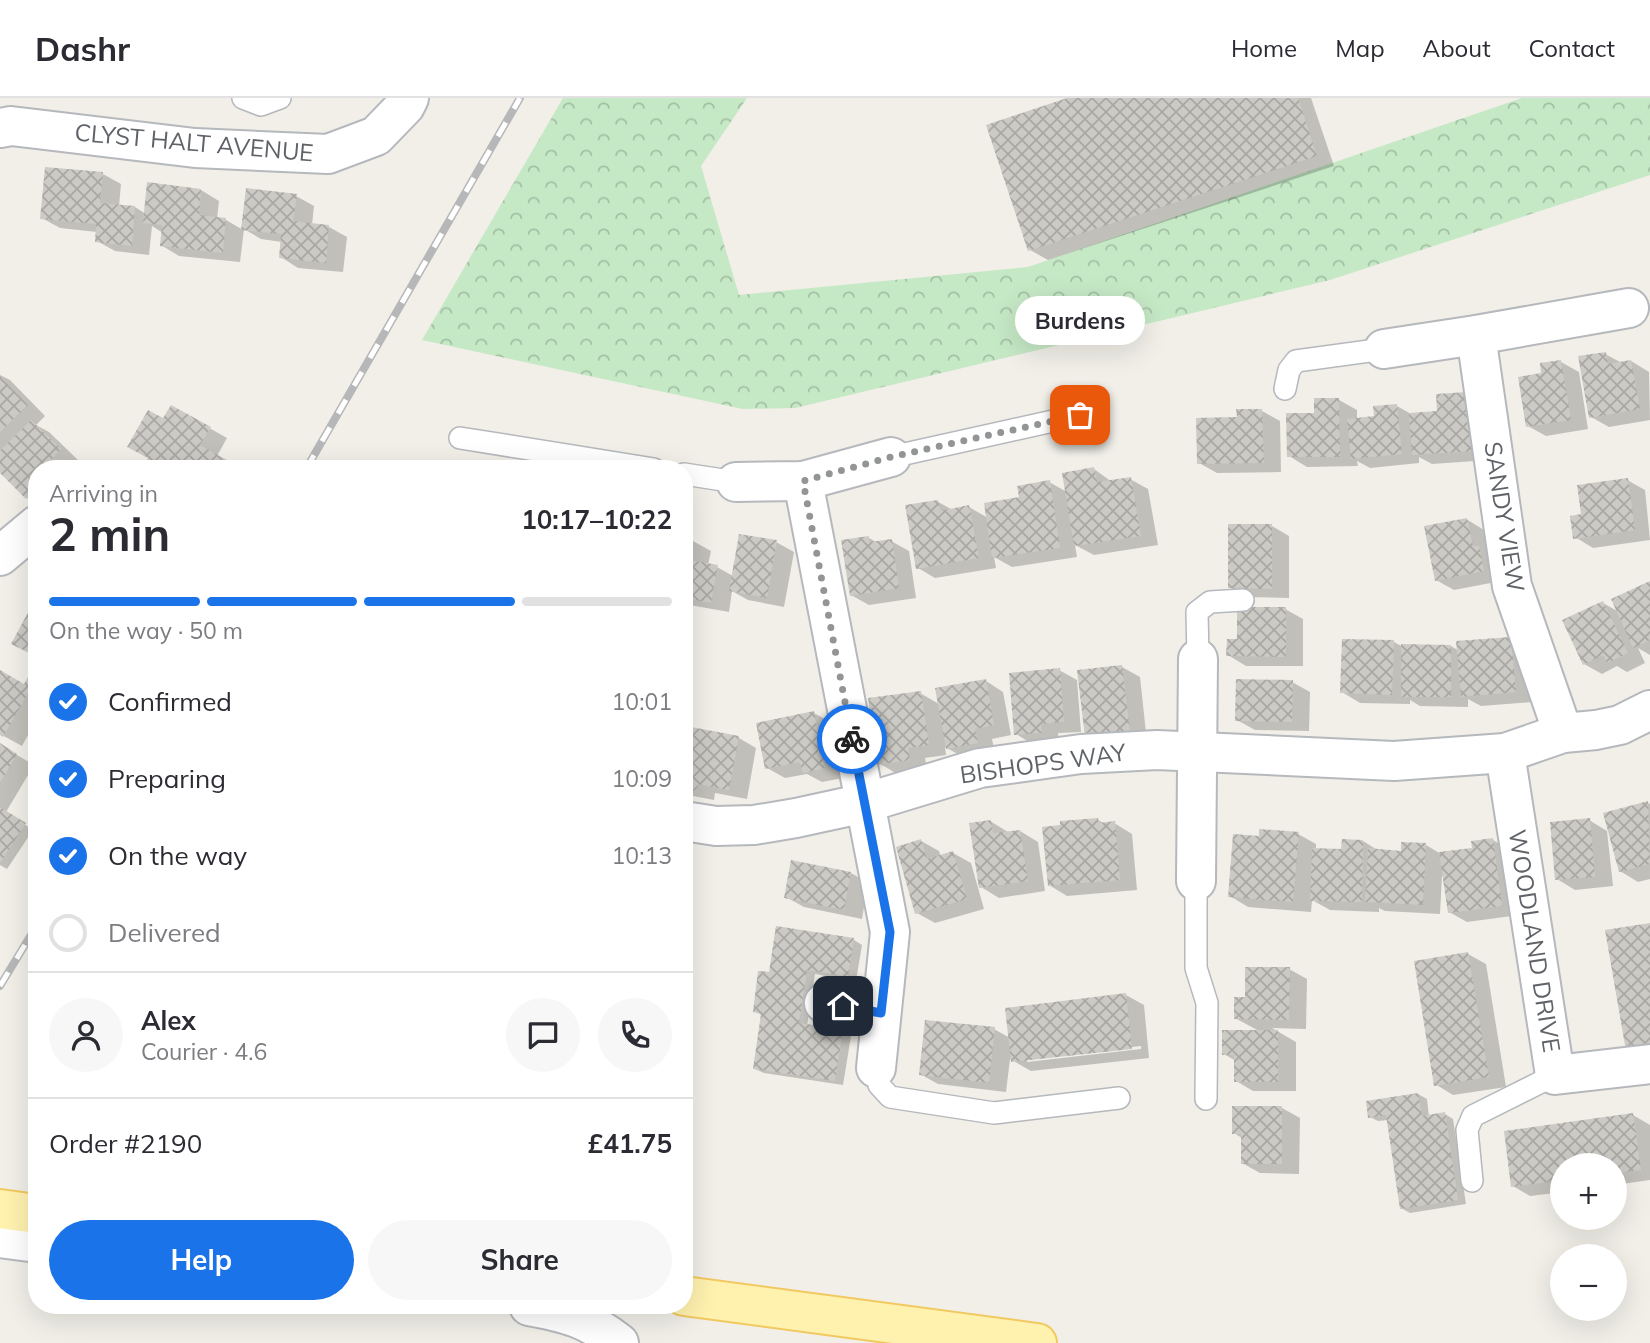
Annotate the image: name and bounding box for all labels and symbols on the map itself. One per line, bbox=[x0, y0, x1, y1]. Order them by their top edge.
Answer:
street label: CLYST HALT AVENUE bbox=[73, 117, 315, 167]
callout: Burdens bbox=[1015, 296, 1145, 345]
pin bbox=[1050, 385, 1110, 445]
street label: SANDY VIEW bbox=[1478, 440, 1532, 594]
courier bbox=[817, 704, 887, 774]
street label: BISHOPS WAY bbox=[958, 736, 1128, 790]
street label: WOODLAND DRIVE bbox=[1503, 827, 1567, 1054]
pin bbox=[813, 976, 873, 1036]

